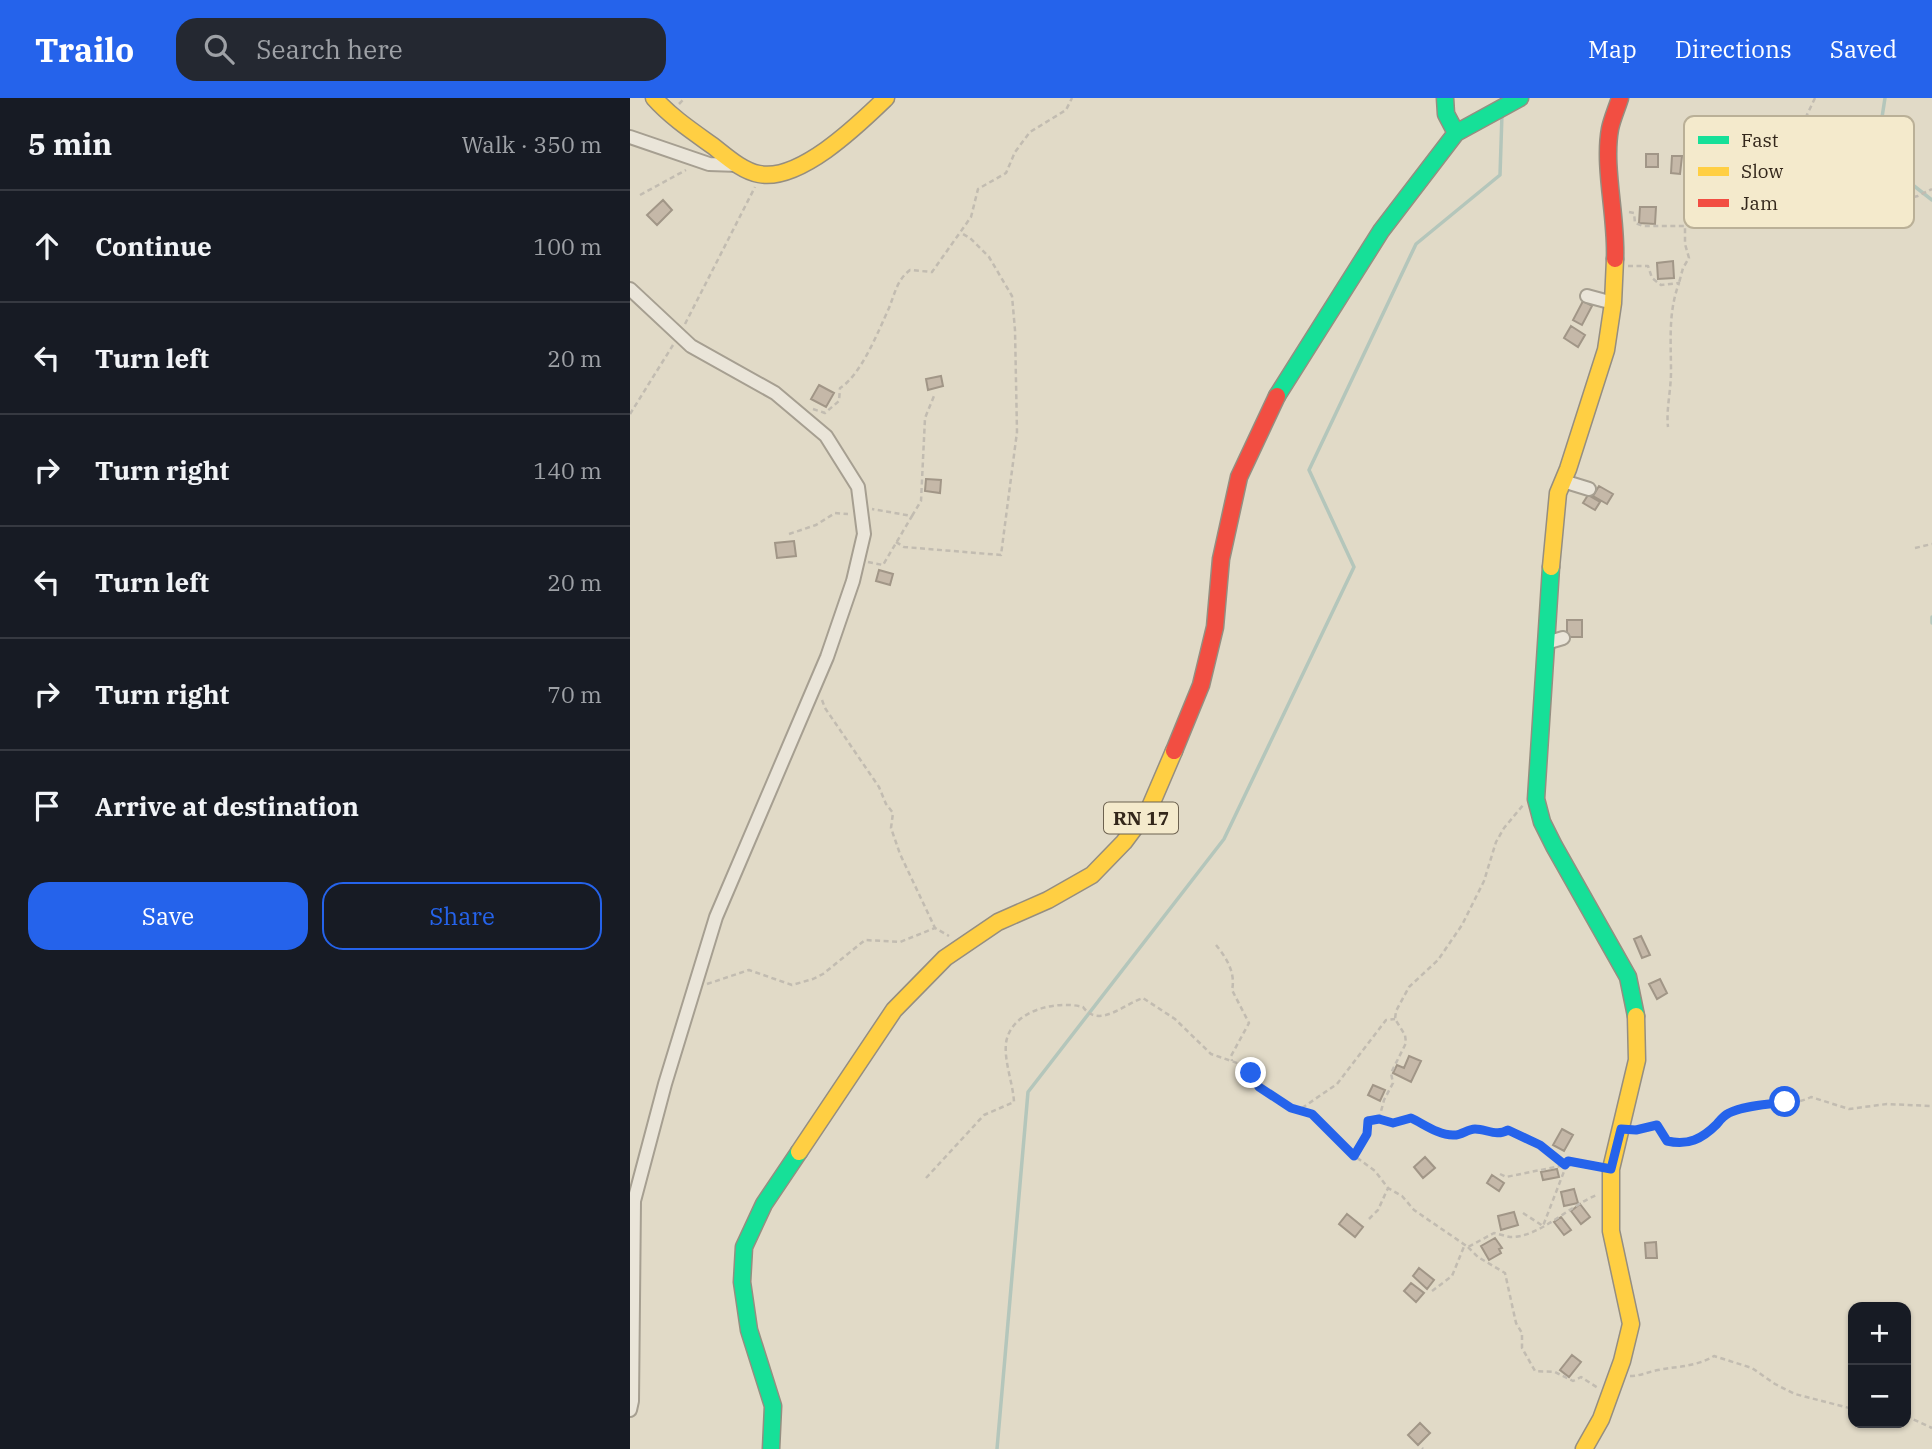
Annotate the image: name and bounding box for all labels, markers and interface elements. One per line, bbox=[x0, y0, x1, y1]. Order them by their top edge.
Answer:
search box bbox=[176, 18, 666, 81]
text: Trailo bbox=[35, 28, 134, 71]
icon: search bbox=[200, 30, 238, 68]
text: Search here bbox=[256, 32, 403, 66]
text: Map bbox=[1588, 33, 1637, 65]
text: Directions bbox=[1675, 33, 1792, 65]
text: Saved bbox=[1830, 33, 1897, 65]
legend bbox=[1684, 116, 1914, 228]
text: 5 min bbox=[28, 124, 112, 163]
text: Fast bbox=[1741, 128, 1779, 152]
text: Walk · 350 m bbox=[461, 129, 602, 159]
text: Slow bbox=[1741, 159, 1783, 183]
text: Jam bbox=[1741, 191, 1778, 215]
icon: ahead bbox=[28, 227, 66, 265]
text: Continue bbox=[95, 229, 212, 263]
text: 100 m bbox=[533, 231, 602, 261]
icon: left bbox=[28, 339, 66, 377]
text: Turn left bbox=[95, 341, 209, 375]
text: 20 m bbox=[547, 343, 602, 373]
icon: right bbox=[28, 451, 66, 489]
text: Turn right bbox=[95, 453, 229, 487]
text: 140 m bbox=[533, 455, 602, 485]
icon: left bbox=[28, 563, 66, 601]
text: Turn left bbox=[95, 565, 209, 599]
text: 20 m bbox=[547, 567, 602, 597]
icon: right bbox=[28, 675, 66, 713]
text: Turn right bbox=[95, 677, 229, 711]
text: 70 m bbox=[547, 679, 602, 709]
icon: arrive bbox=[28, 787, 66, 825]
text: Arrive at destination bbox=[95, 789, 359, 823]
road number: RN 17 bbox=[1104, 803, 1178, 834]
button: Save bbox=[28, 882, 308, 950]
button: Share bbox=[322, 882, 602, 950]
route end bbox=[1235, 1057, 1266, 1088]
route start bbox=[1769, 1086, 1800, 1117]
map controls bbox=[1848, 1302, 1911, 1428]
button: + bbox=[1848, 1302, 1911, 1365]
button: − bbox=[1848, 1365, 1911, 1428]

